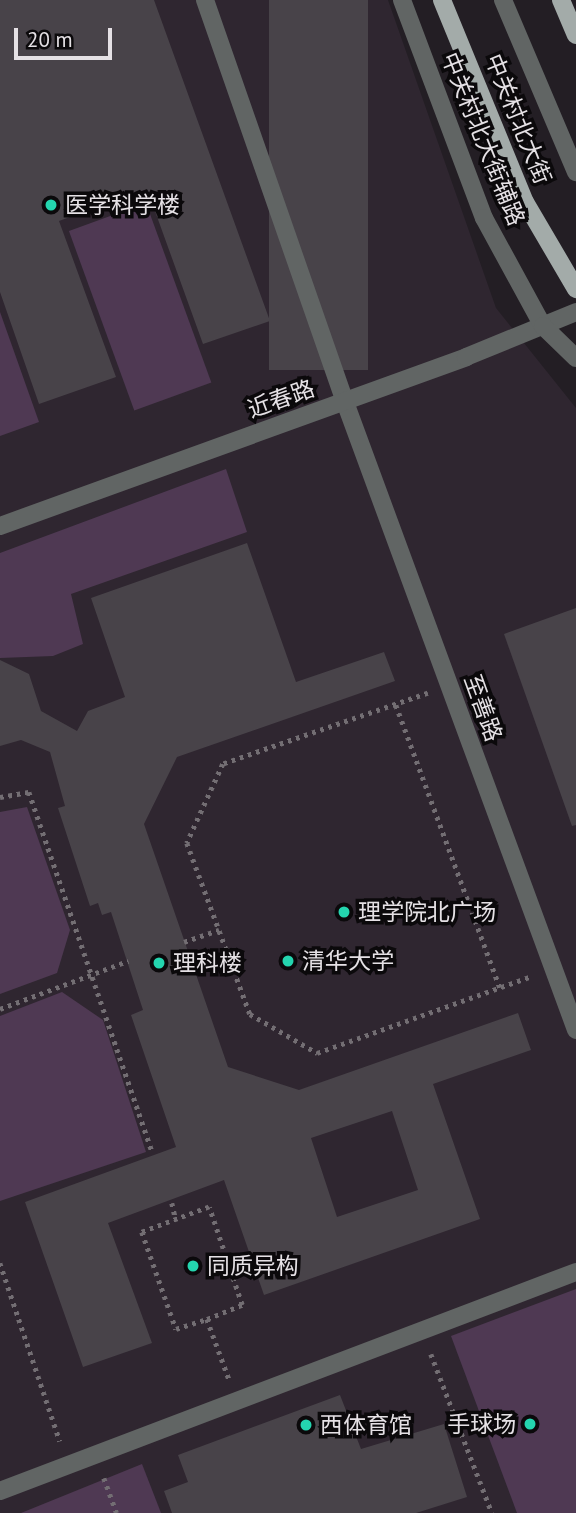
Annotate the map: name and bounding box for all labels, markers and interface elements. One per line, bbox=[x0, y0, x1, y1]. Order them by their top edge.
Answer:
scale bar bbox=[18, 14, 116, 58]
text: 20 m bbox=[27, 26, 73, 53]
street label: 中关村北大街辅路 bbox=[436, 49, 530, 229]
street label: 中关村北大街 bbox=[479, 50, 557, 188]
place label: 医学科学楼 bbox=[65, 191, 180, 219]
marker: 医学科学楼 bbox=[43, 197, 59, 213]
street label: 近春路 bbox=[244, 374, 318, 424]
street label: 至善路 bbox=[458, 671, 508, 745]
place label: 理学院北广场 bbox=[358, 898, 496, 926]
marker: 理学院北广场 bbox=[336, 904, 352, 920]
place label: 清华大学 bbox=[302, 947, 394, 975]
place label: 理科楼 bbox=[173, 949, 242, 977]
marker: 清华大学 bbox=[280, 953, 296, 969]
marker: 理科楼 bbox=[151, 955, 167, 971]
place label: 同质异构 bbox=[207, 1252, 299, 1280]
marker: 同质异构 bbox=[185, 1258, 201, 1274]
place label: 手球场 bbox=[447, 1410, 516, 1438]
place label: 西体育馆 bbox=[320, 1411, 412, 1439]
marker: 手球场 bbox=[522, 1416, 538, 1432]
marker: 西体育馆 bbox=[298, 1417, 314, 1433]

